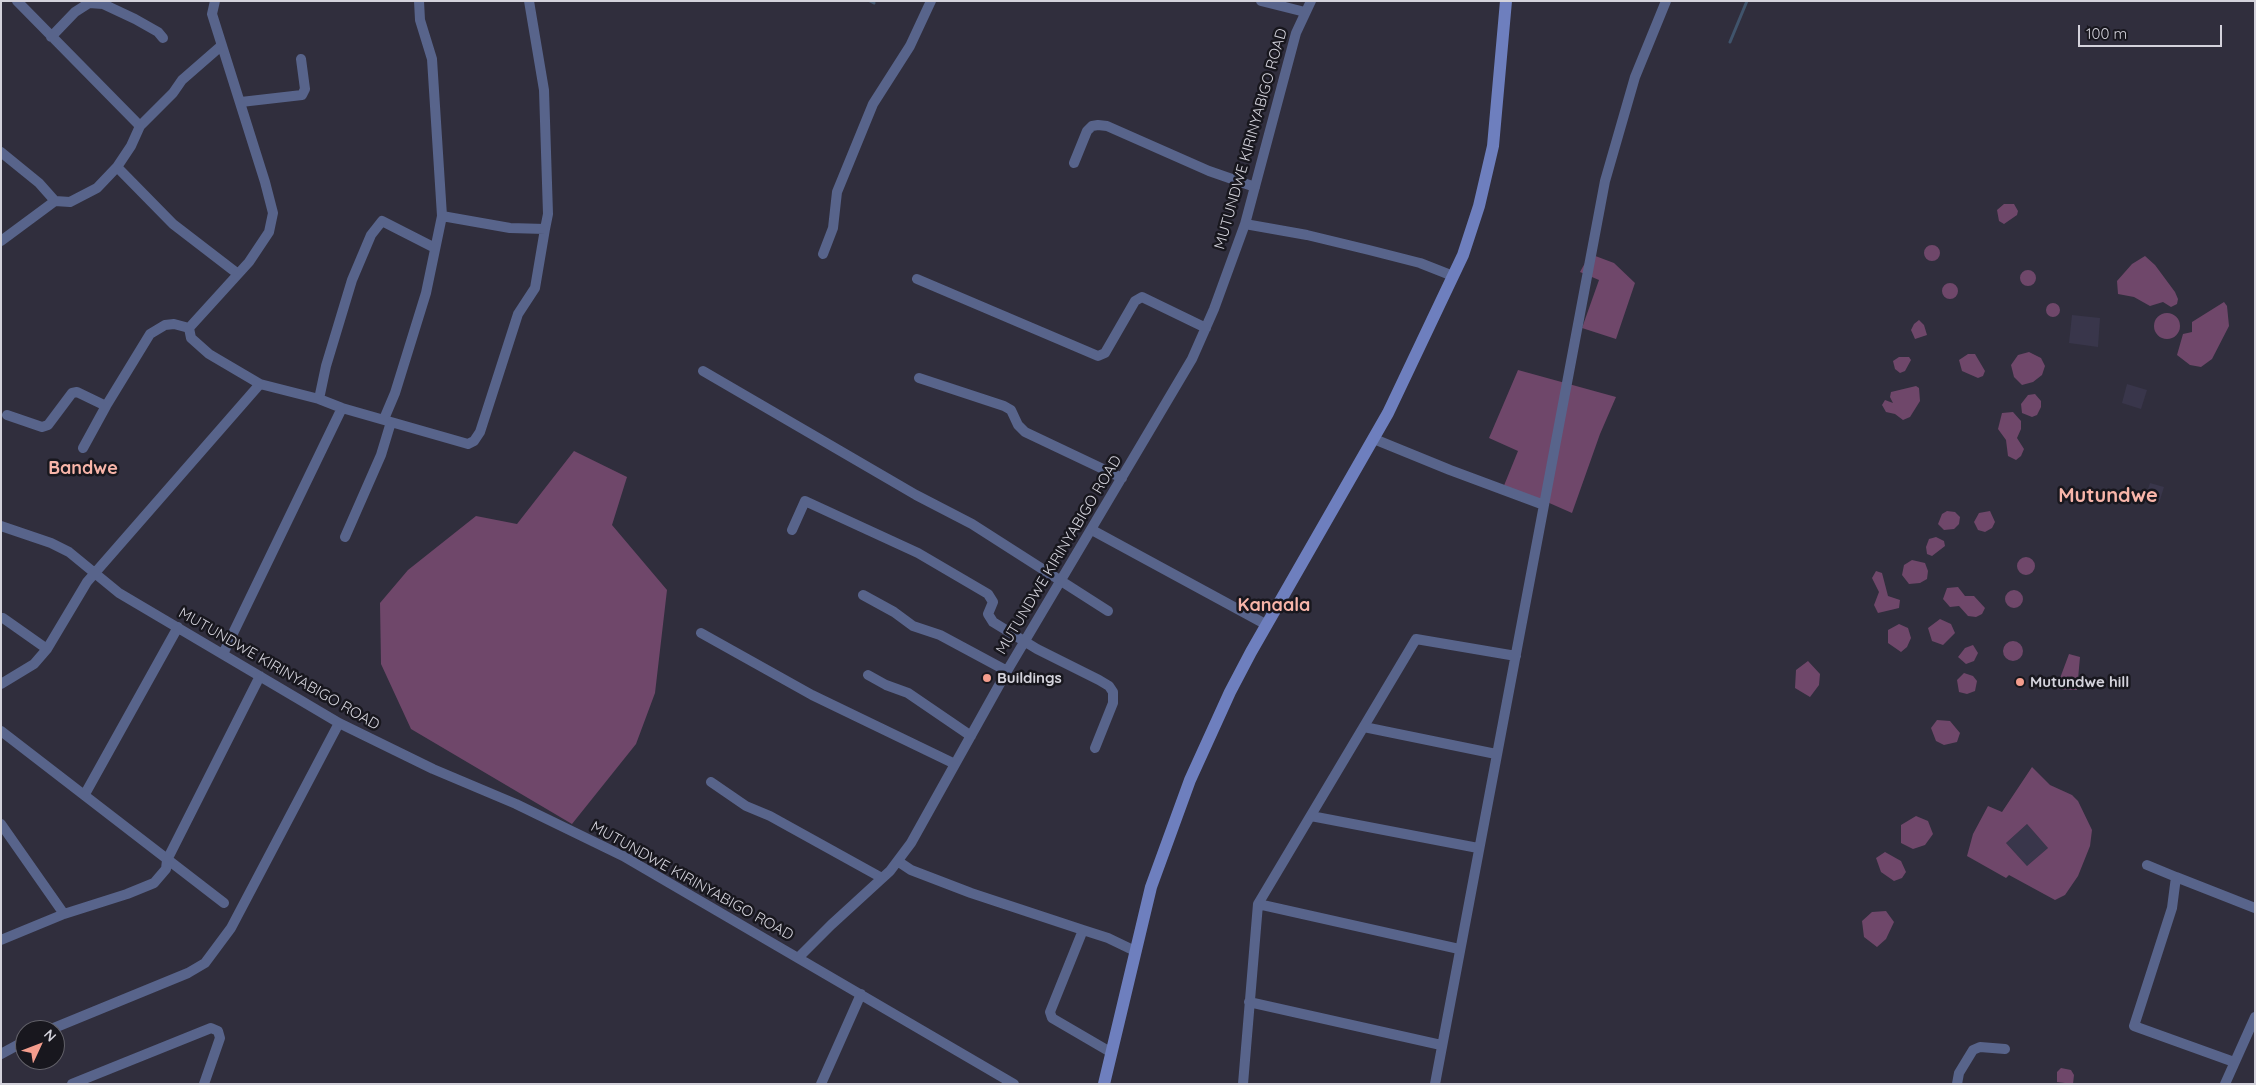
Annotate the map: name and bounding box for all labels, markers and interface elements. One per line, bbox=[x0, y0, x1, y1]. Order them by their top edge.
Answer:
scale bar bbox=[2081, 15, 2225, 47]
text: 100 m bbox=[2086, 24, 2127, 43]
street label: MUTUNDWE KIRINYABIGO ROAD bbox=[1211, 26, 1291, 252]
street label: MUTUNDWE KIRINYABIGO ROAD bbox=[992, 452, 1126, 658]
district label: Bandwe bbox=[48, 458, 118, 480]
district label: Mutundwe bbox=[2058, 484, 2158, 508]
district label: Kanaala bbox=[1238, 595, 1310, 617]
street label: MUTUNDWE KIRINYABIGO ROAD bbox=[175, 604, 383, 734]
place label: Buildings bbox=[997, 669, 1062, 687]
marker: Buildings bbox=[981, 672, 993, 684]
place label: Mutundwe hill bbox=[2030, 673, 2129, 691]
marker: Mutundwe hill bbox=[2014, 676, 2026, 688]
street label: MUTUNDWE KIRINYABIGO ROAD bbox=[588, 818, 796, 944]
north arrow bbox=[15, 1020, 65, 1070]
text: N bbox=[40, 1026, 60, 1045]

